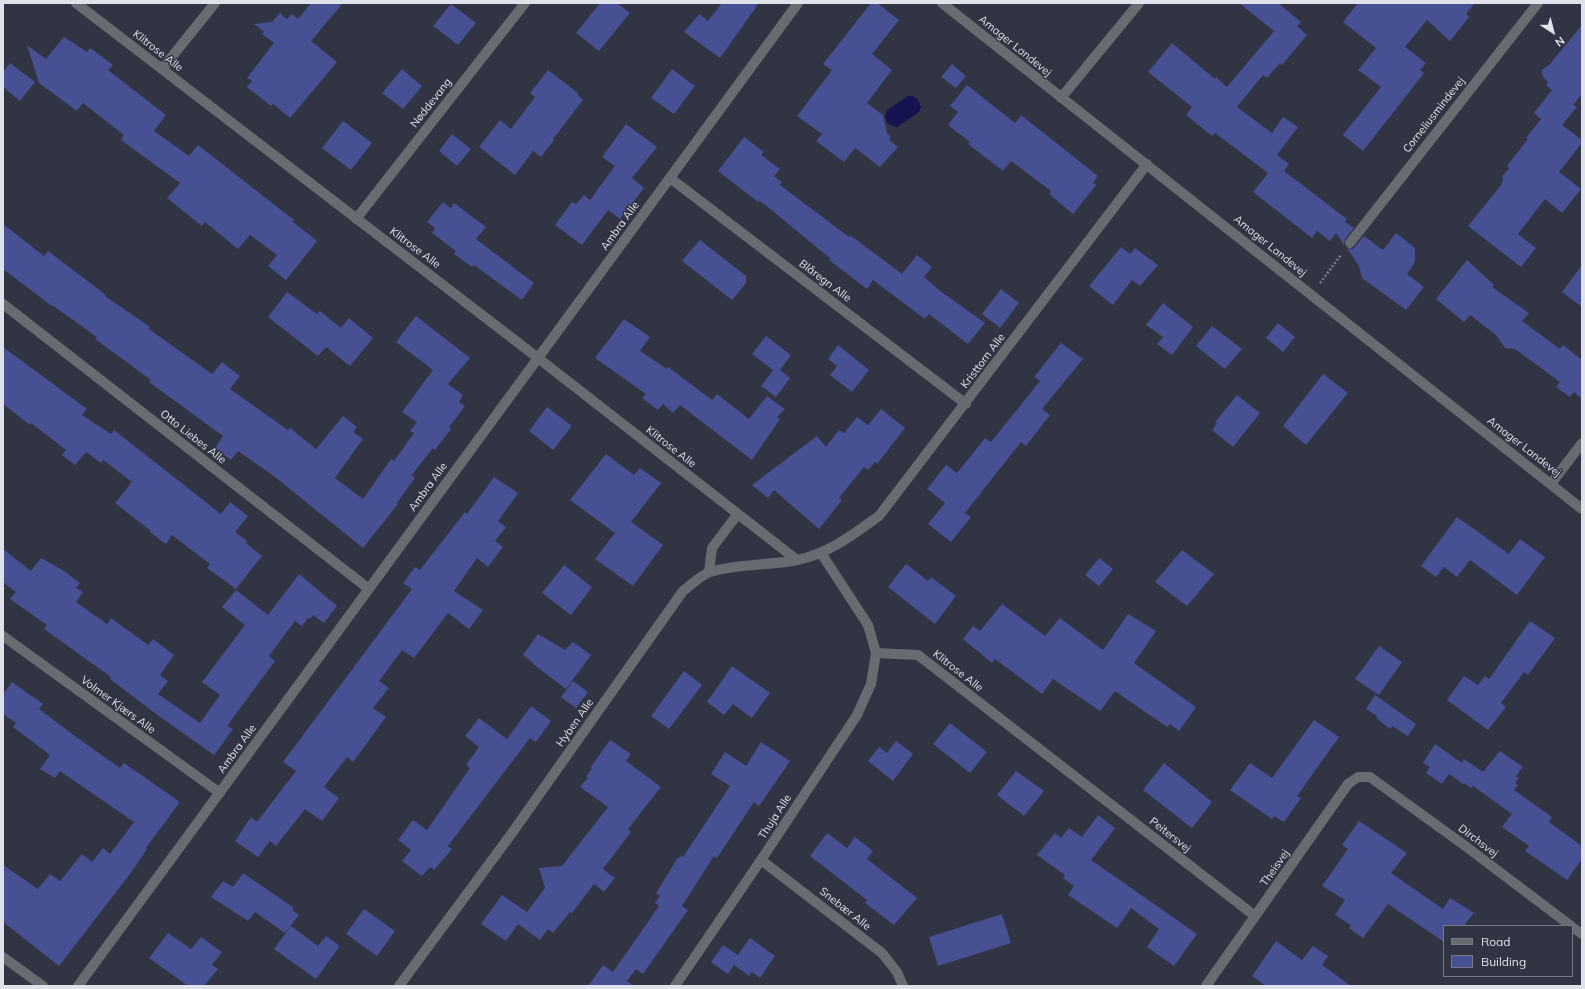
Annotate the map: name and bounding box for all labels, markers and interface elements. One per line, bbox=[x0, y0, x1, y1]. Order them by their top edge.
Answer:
north arrow bbox=[1533, 12, 1573, 52]
street label: Amager Landevej bbox=[976, 13, 1054, 79]
street label: Klitrose Alle bbox=[130, 27, 186, 75]
text: N bbox=[1553, 34, 1568, 50]
street label: Corneliusmindevej bbox=[1400, 74, 1468, 156]
street label: Nøddevang bbox=[408, 76, 454, 130]
street label: Ambra Alle bbox=[598, 199, 642, 253]
street label: Amager Landevej bbox=[1231, 213, 1309, 279]
street label: Klitrose Alle bbox=[387, 225, 443, 271]
street label: Blåregn Alle bbox=[796, 257, 854, 305]
street label: Kristtorn Alle bbox=[958, 331, 1008, 391]
street label: Otto Liebes Alle bbox=[157, 407, 229, 467]
street label: Amager Landevej bbox=[1485, 414, 1563, 480]
street label: Klitrose Alle bbox=[643, 423, 699, 471]
street label: Ambra Alle bbox=[406, 460, 450, 514]
street label: Klitrose Alle bbox=[930, 647, 986, 695]
street label: Volmer Kjærs Alle bbox=[78, 673, 158, 737]
street label: Hyben Alle bbox=[554, 696, 596, 750]
street label: Ambra Alle bbox=[215, 722, 259, 776]
street label: Thuja Alle bbox=[756, 792, 794, 842]
street label: Peitersvej bbox=[1147, 815, 1193, 855]
street label: Dirchsvej bbox=[1456, 822, 1500, 860]
street label: Theisvej bbox=[1258, 847, 1292, 889]
street label: Snebær Alle bbox=[817, 885, 873, 933]
legend bbox=[1443, 925, 1573, 977]
text: Road bbox=[1481, 934, 1510, 949]
text: Building bbox=[1481, 954, 1526, 969]

